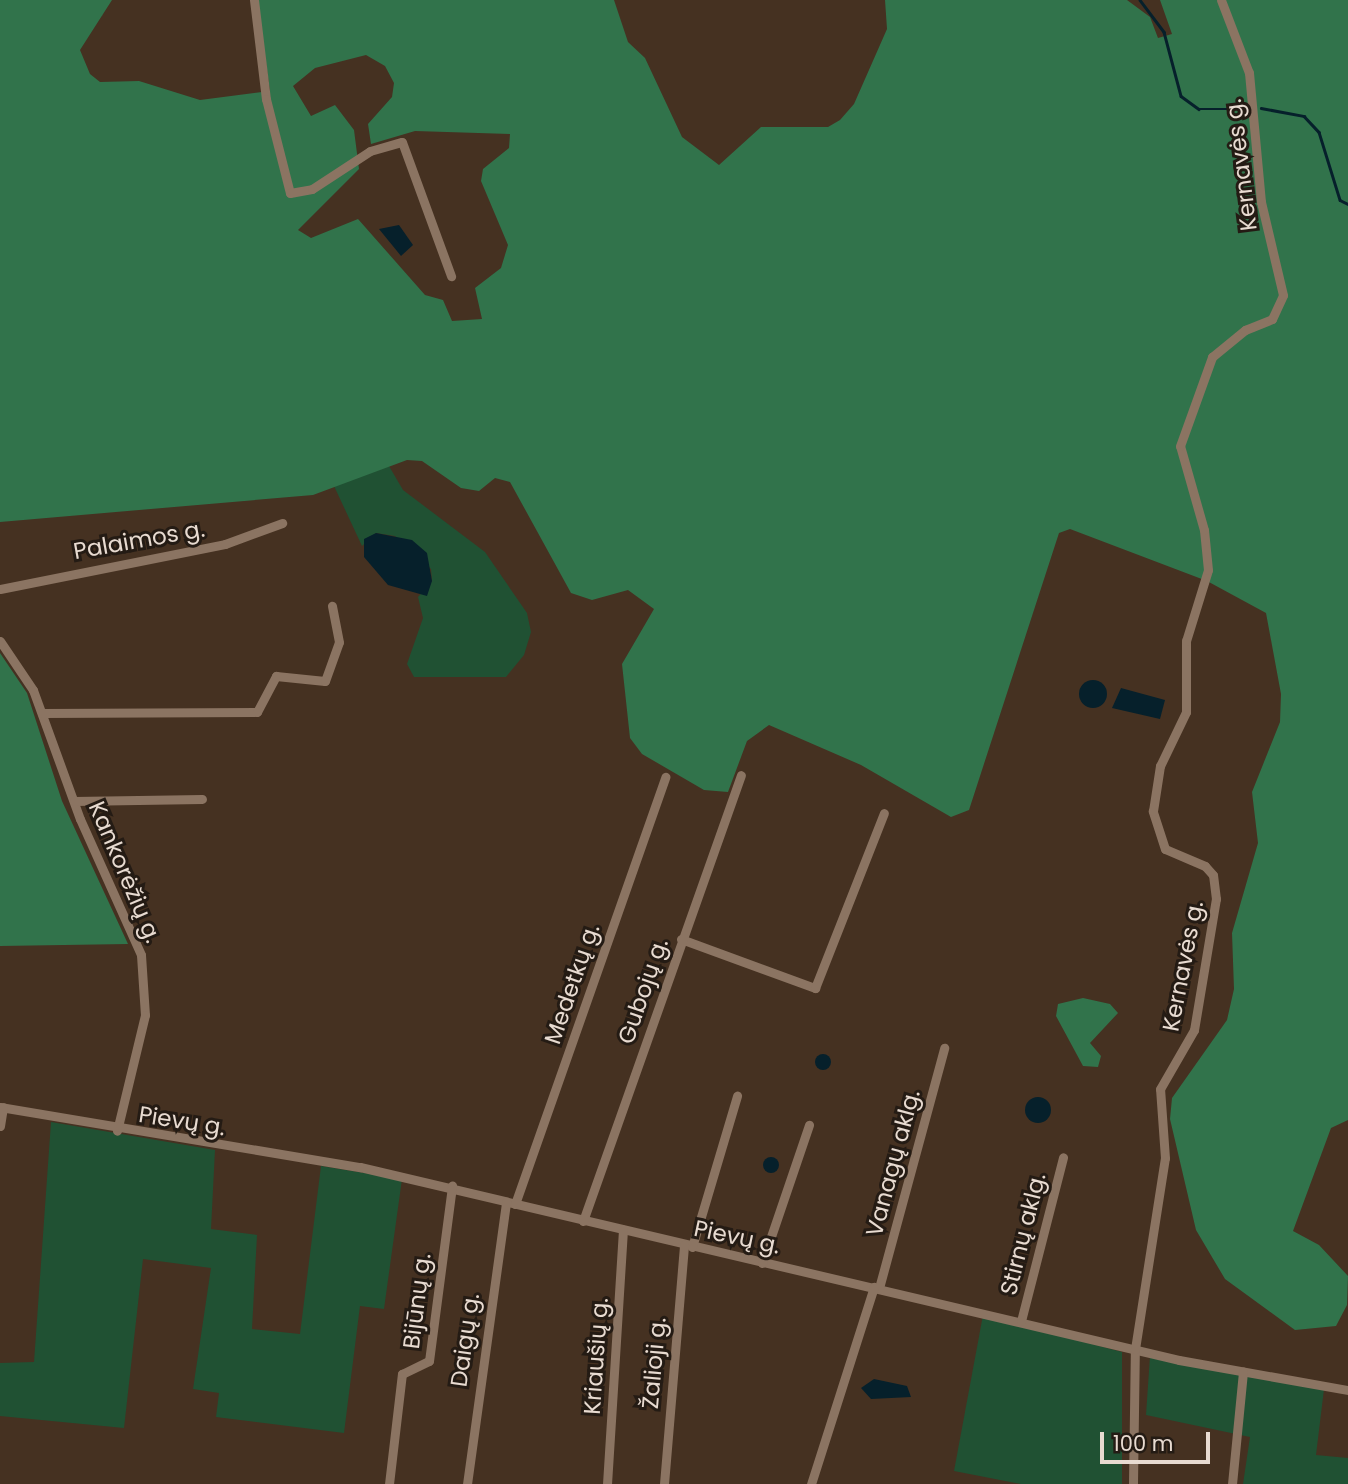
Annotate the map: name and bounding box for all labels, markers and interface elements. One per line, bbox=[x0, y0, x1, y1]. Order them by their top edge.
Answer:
street label: Kernavės g. bbox=[1219, 98, 1263, 232]
street label: Palaimos g. bbox=[71, 515, 207, 565]
street label: Kankorėžių g. bbox=[83, 797, 167, 947]
street label: Kernavės g. bbox=[1157, 898, 1209, 1034]
street label: Medetkų g. bbox=[539, 920, 605, 1048]
street label: Gubojų g. bbox=[612, 935, 674, 1047]
street label: Vanagų aklg. bbox=[860, 1086, 926, 1240]
street label: Pievų g. bbox=[137, 1101, 227, 1141]
street label: Stirnų aklg. bbox=[994, 1170, 1052, 1298]
street label: Pievų g. bbox=[691, 1214, 783, 1260]
street label: Bijūnų g. bbox=[397, 1252, 437, 1350]
street label: Daigų g. bbox=[445, 1291, 485, 1389]
street label: Kriaušių g. bbox=[578, 1297, 614, 1415]
street label: Žalioji g. bbox=[636, 1316, 672, 1410]
scale bar bbox=[1103, 1418, 1213, 1462]
text: 100 m bbox=[1113, 1429, 1173, 1458]

